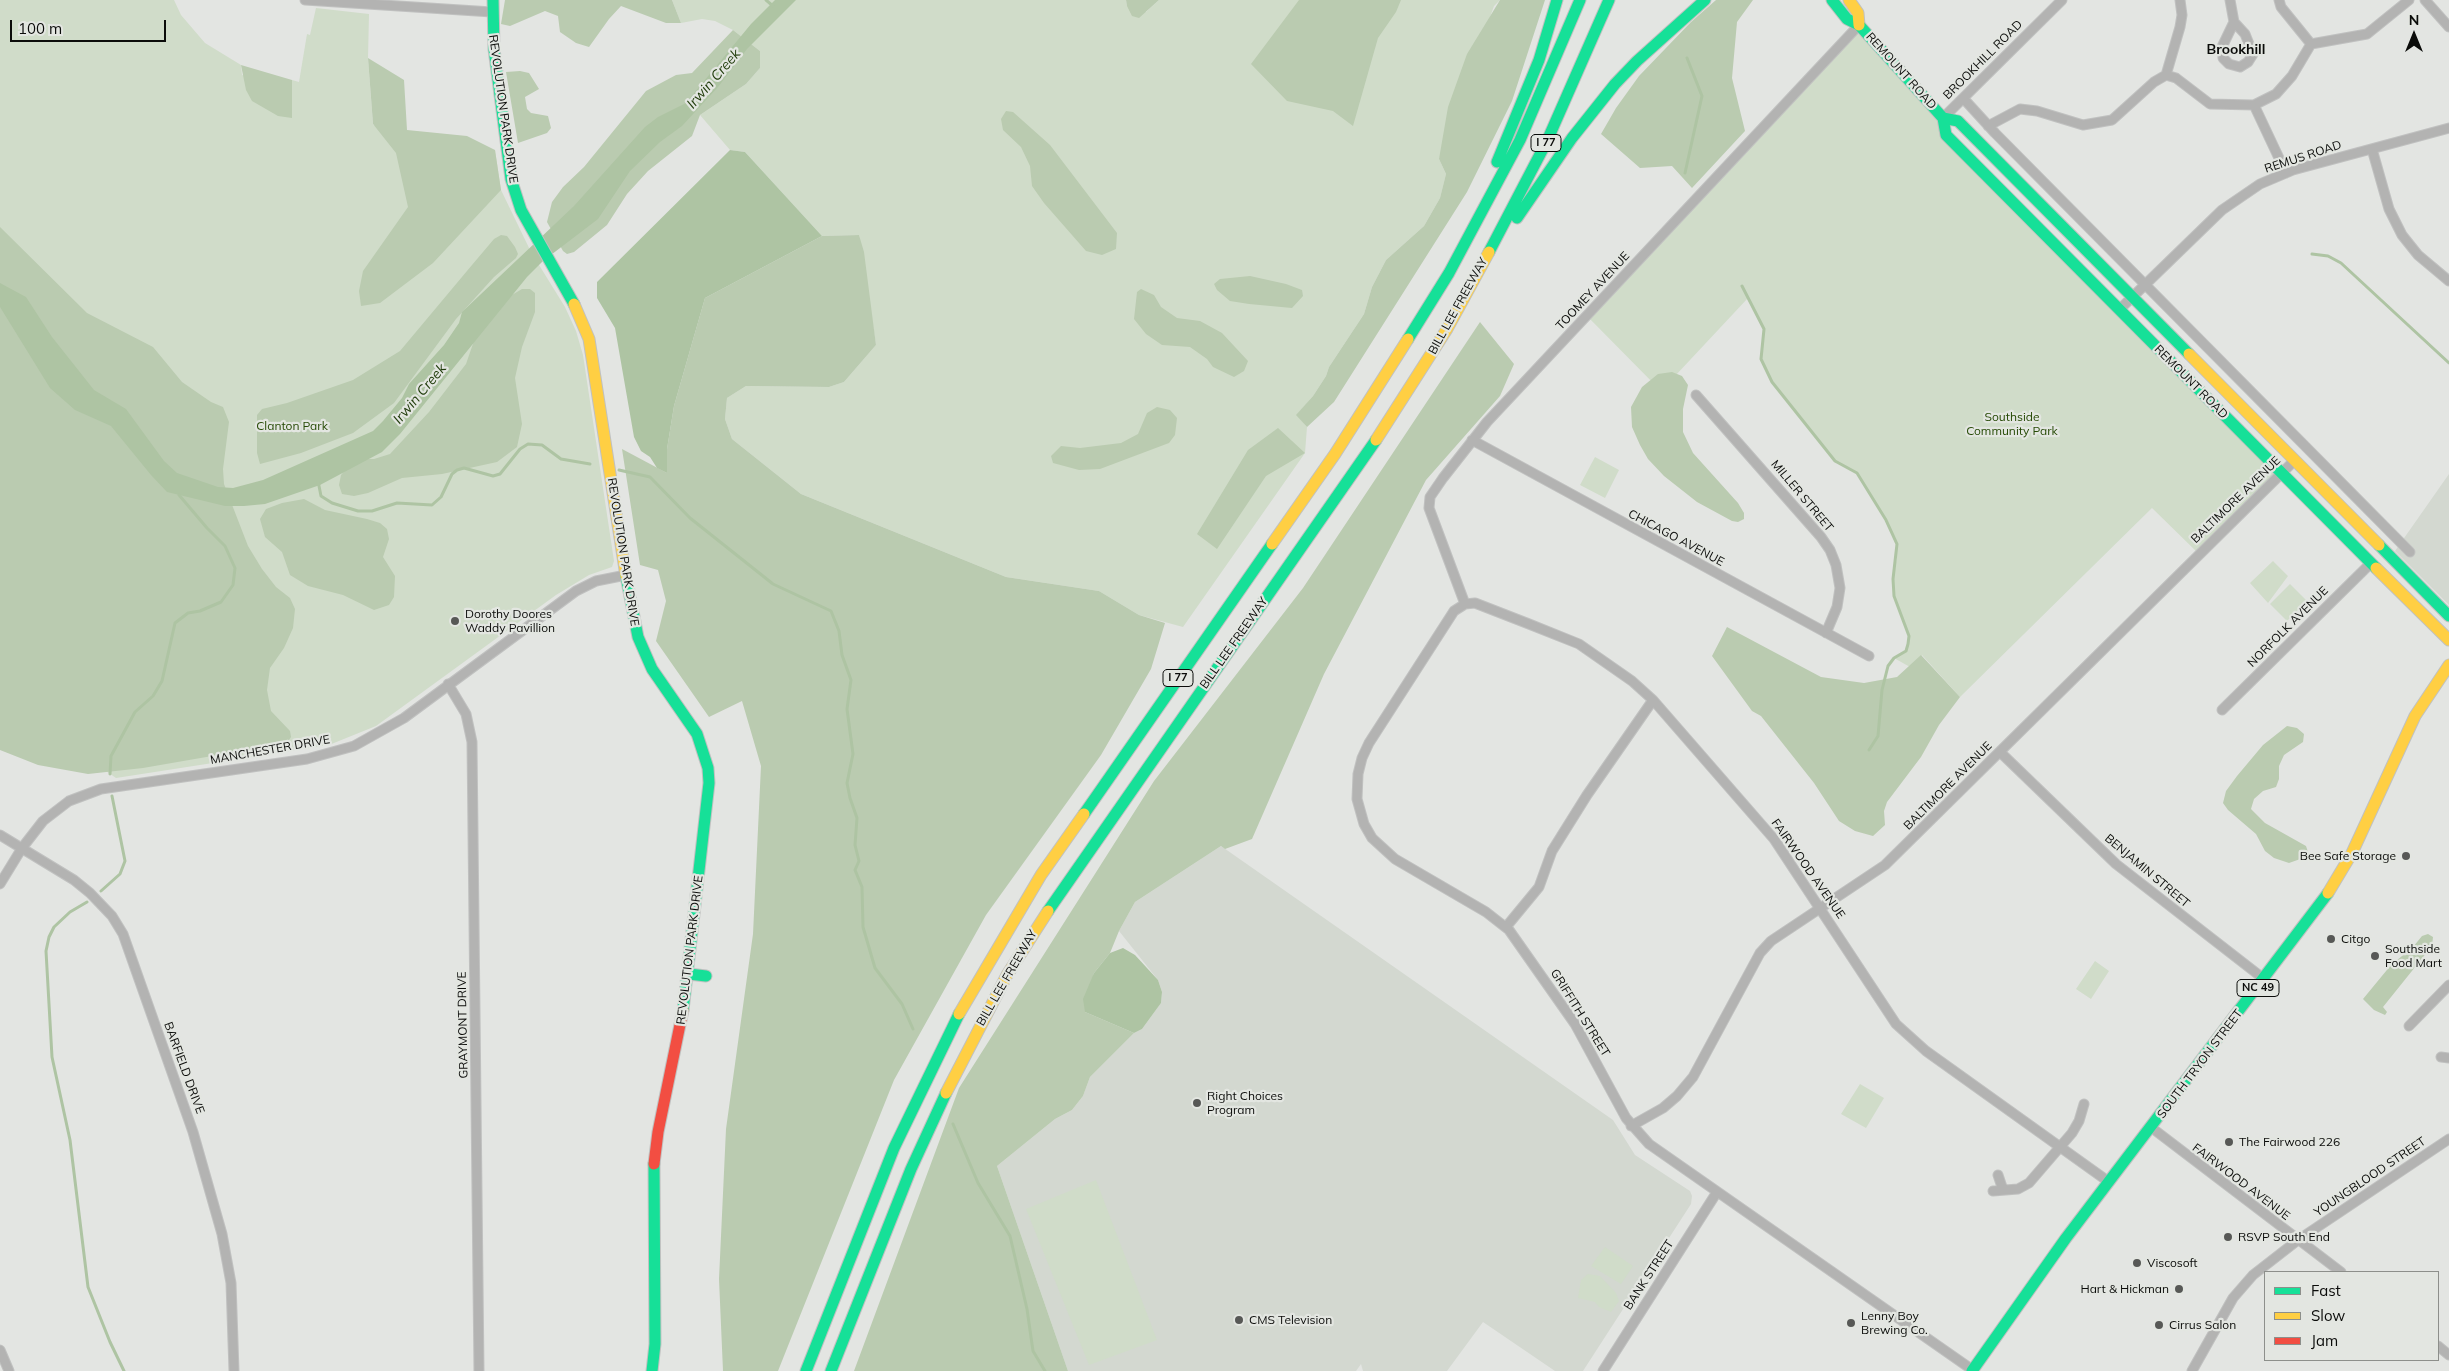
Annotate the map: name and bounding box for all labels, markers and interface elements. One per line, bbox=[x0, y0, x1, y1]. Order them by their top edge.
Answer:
scale bar bbox=[12, 10, 169, 42]
north arrow bbox=[2389, 10, 2439, 60]
text: N bbox=[2409, 11, 2419, 29]
street label: BROOKHILL ROAD bbox=[1940, 17, 2026, 103]
text: 100 m bbox=[18, 19, 62, 38]
street label: REMOUNT ROAD bbox=[1863, 30, 1939, 112]
street label: REVOLUTION PARK DRIVE bbox=[485, 34, 521, 184]
district label: Brookhill bbox=[2207, 42, 2265, 58]
water label: Irwin Creek bbox=[684, 46, 744, 112]
road number: I 77 bbox=[1531, 134, 1561, 152]
street label: REMUS ROAD bbox=[2263, 138, 2343, 176]
street label: TOOMEY AVENUE bbox=[1553, 249, 1633, 333]
street label: BILL LEE FREEWAY bbox=[1425, 255, 1491, 357]
street label: REMOUNT ROAD bbox=[2151, 342, 2231, 422]
water label: Irwin Creek bbox=[390, 360, 450, 428]
park label: Southside Community Park bbox=[1966, 410, 2058, 438]
park label: Clanton Park bbox=[256, 419, 328, 433]
street label: BALTIMORE AVENUE bbox=[2188, 454, 2284, 546]
street label: MILLER STREET bbox=[1768, 457, 1836, 535]
street label: REVOLUTION PARK DRIVE bbox=[604, 477, 642, 627]
street label: CHICAGO AVENUE bbox=[1626, 507, 1726, 569]
street label: NORFOLK AVENUE bbox=[2245, 584, 2331, 670]
street label: BILL LEE FREEWAY bbox=[1197, 594, 1271, 692]
place label: Dorothy Doores Waddy Pavillion bbox=[465, 607, 555, 635]
marker: Dorothy Doores Waddy Pavillion bbox=[449, 615, 461, 627]
road number: I 77 bbox=[1163, 670, 1193, 686]
street label: MANCHESTER DRIVE bbox=[209, 732, 331, 768]
street label: BALTIMORE AVENUE bbox=[1901, 739, 1995, 833]
street label: FAIRWOOD AVENUE bbox=[1768, 816, 1848, 922]
street label: BENJAMIN STREET bbox=[2102, 831, 2192, 911]
place label: Bee Safe Storage bbox=[2300, 849, 2396, 863]
marker: Bee Safe Storage bbox=[2400, 850, 2412, 862]
street label: REVOLUTION PARK DRIVE bbox=[674, 875, 706, 1025]
street label: BILL LEE FREEWAY bbox=[974, 927, 1040, 1029]
place label: Citgo bbox=[2341, 932, 2370, 946]
marker: Citgo bbox=[2325, 933, 2337, 945]
place label: Southside Food Mart bbox=[2385, 942, 2442, 970]
marker: Southside Food Mart bbox=[2369, 950, 2381, 962]
street label: GRIFFITH STREET bbox=[1547, 967, 1613, 1059]
street label: GRAYMONT DRIVE bbox=[455, 971, 471, 1079]
road number: NC 49 bbox=[2237, 980, 2279, 996]
street label: SOUTH TRYON STREET bbox=[2154, 1007, 2246, 1121]
street label: BARFIELD DRIVE bbox=[161, 1020, 207, 1116]
place label: Right Choices Program bbox=[1207, 1089, 1283, 1117]
marker: Right Choices Program bbox=[1191, 1097, 1203, 1109]
street label: YOUNGBLOOD STREET bbox=[2311, 1134, 2429, 1220]
place label: The Fairwood 226 bbox=[2239, 1135, 2340, 1149]
marker: The Fairwood 226 bbox=[2223, 1136, 2235, 1148]
street label: FAIRWOOD AVENUE bbox=[2189, 1141, 2293, 1223]
place label: RSVP South End bbox=[2238, 1230, 2330, 1244]
marker: RSVP South End bbox=[2222, 1231, 2234, 1243]
street label: BANK STREET bbox=[1621, 1237, 1677, 1313]
place label: Viscosoft bbox=[2147, 1256, 2198, 1270]
marker: Viscosoft bbox=[2131, 1257, 2143, 1269]
legend bbox=[2264, 1271, 2439, 1361]
text: Fast bbox=[2311, 1281, 2341, 1300]
place label: Hart & Hickman bbox=[2080, 1282, 2169, 1296]
marker: Hart & Hickman bbox=[2173, 1283, 2185, 1295]
text: Slow bbox=[2311, 1306, 2345, 1325]
place label: Lenny Boy Brewing Co. bbox=[1861, 1309, 1928, 1337]
place label: CMS Television bbox=[1249, 1313, 1332, 1327]
marker: CMS Television bbox=[1233, 1314, 1245, 1326]
marker: Lenny Boy Brewing Co. bbox=[1845, 1317, 1857, 1329]
place label: Cirrus Salon bbox=[2169, 1318, 2236, 1332]
marker: Cirrus Salon bbox=[2153, 1319, 2165, 1331]
text: Jam bbox=[2311, 1331, 2338, 1350]

